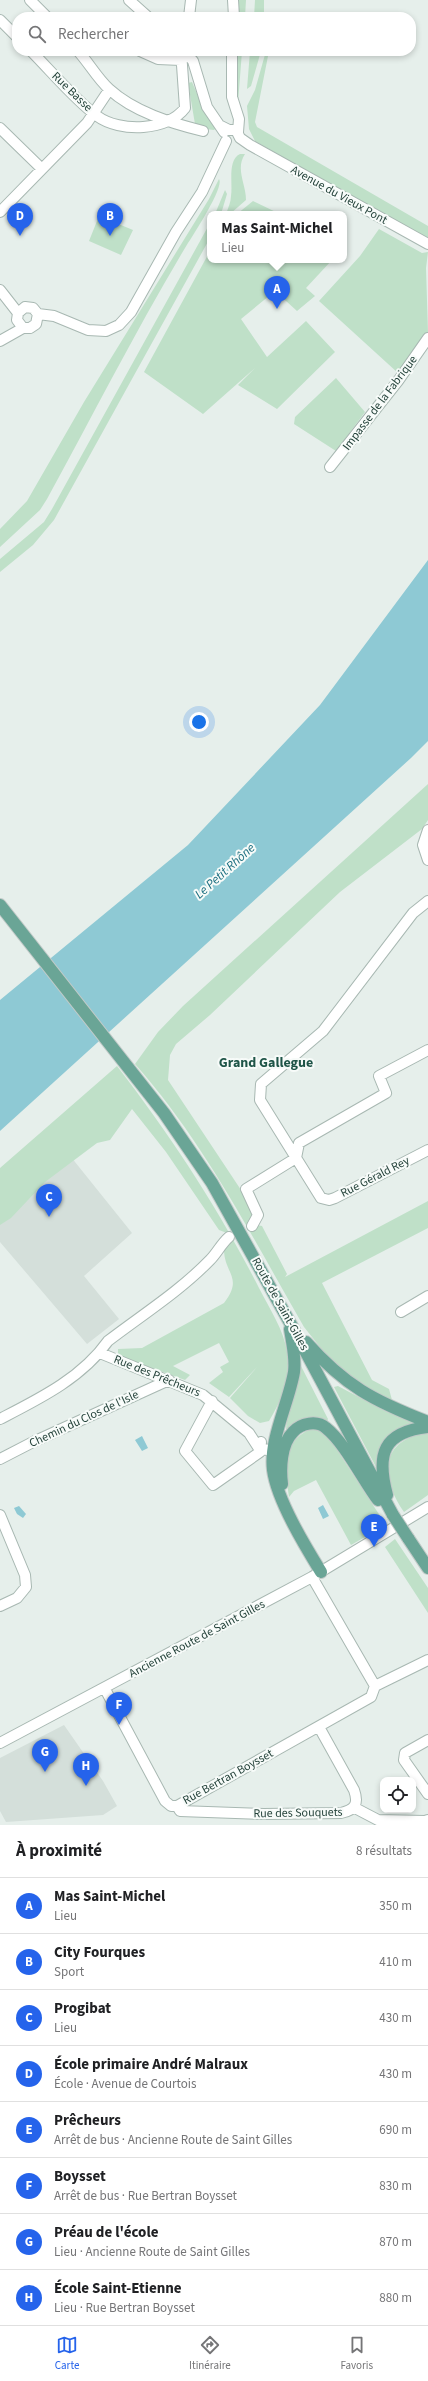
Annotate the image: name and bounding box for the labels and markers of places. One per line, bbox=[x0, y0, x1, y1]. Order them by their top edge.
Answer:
pin: D bbox=[7, 203, 33, 236]
pin: B bbox=[97, 203, 123, 236]
pin: A bbox=[264, 276, 290, 309]
pin: C bbox=[36, 1184, 62, 1217]
pin: E bbox=[361, 1514, 387, 1547]
pin: F bbox=[106, 1692, 132, 1725]
pin: G bbox=[32, 1739, 58, 1772]
pin: H bbox=[73, 1753, 99, 1786]

